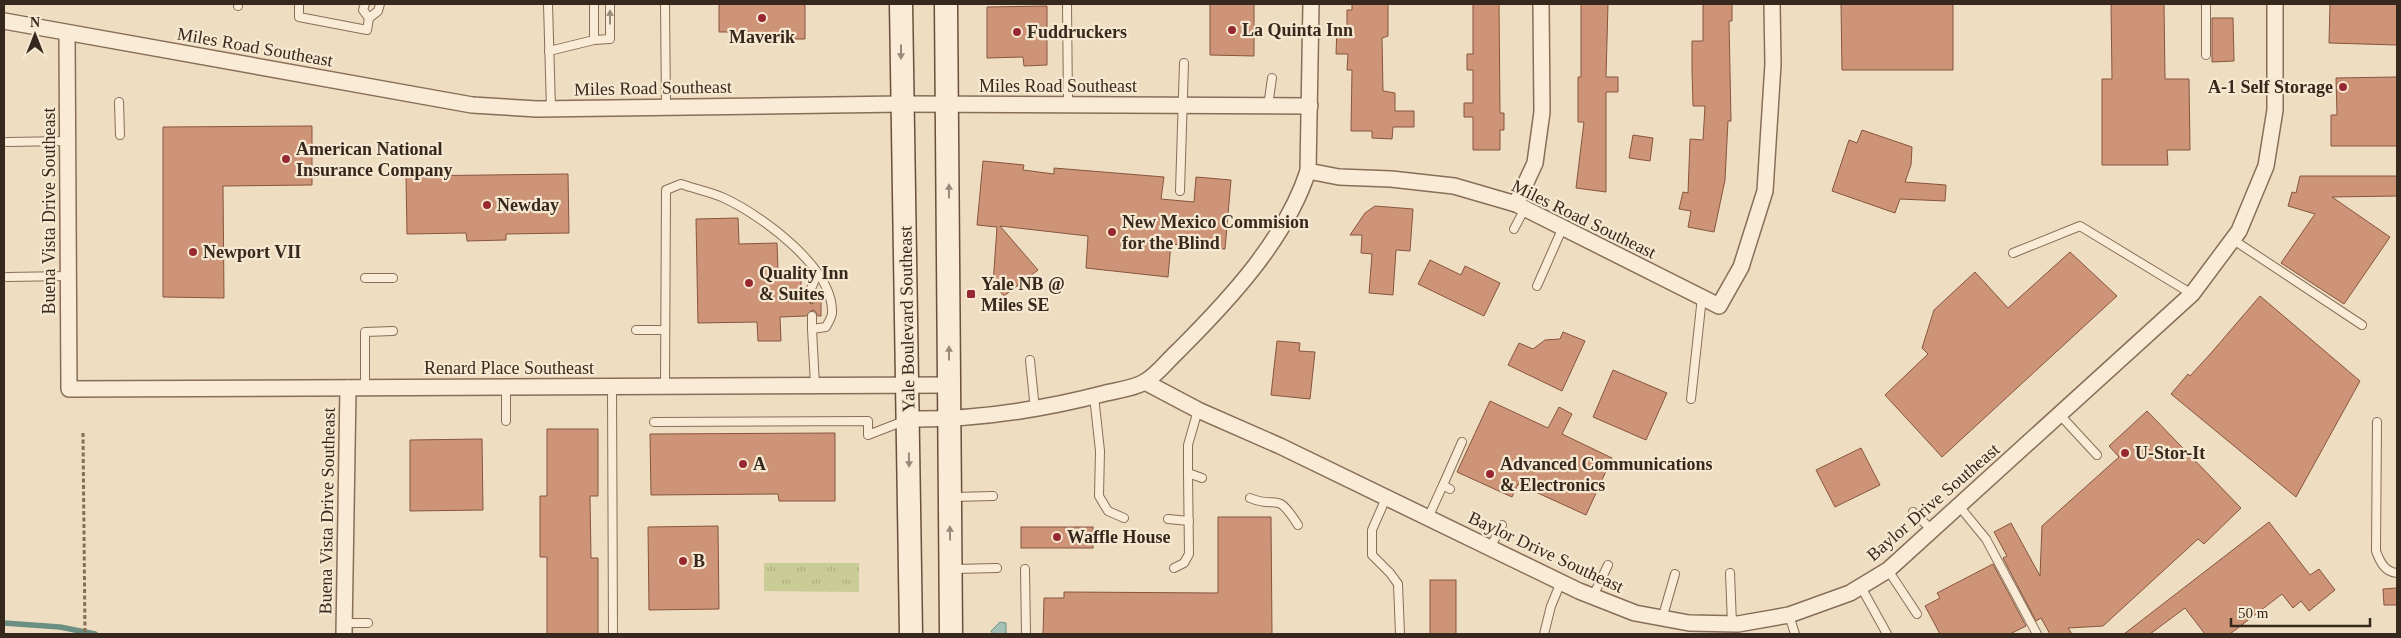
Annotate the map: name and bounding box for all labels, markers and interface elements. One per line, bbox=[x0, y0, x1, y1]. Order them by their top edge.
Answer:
one-way arrow bbox=[606, 9, 614, 25]
north arrow bbox=[10, 10, 60, 60]
marker: Maverik bbox=[756, 12, 768, 24]
text: N bbox=[30, 15, 40, 30]
place label: La Quinta Inn bbox=[1242, 20, 1353, 40]
place label: Fuddruckers bbox=[1027, 22, 1127, 42]
street label: Miles Road Southeast bbox=[175, 23, 335, 71]
marker: La Quinta Inn bbox=[1226, 24, 1238, 36]
marker: Fuddruckers bbox=[1011, 26, 1023, 38]
place label: Maverik bbox=[729, 27, 795, 47]
one-way arrow bbox=[897, 45, 905, 61]
street label: Miles Road Southeast bbox=[979, 76, 1137, 96]
street label: Miles Road Southeast bbox=[574, 77, 732, 99]
place label: A-1 Self Storage bbox=[2208, 77, 2333, 97]
marker: A-1 Self Storage bbox=[2337, 81, 2349, 93]
street label: Buena Vista Drive Southeast bbox=[39, 107, 59, 315]
place label: American National Insurance Company bbox=[296, 139, 453, 180]
marker: American National Insurance Company bbox=[280, 153, 292, 165]
street label: Miles Road Southeast bbox=[1509, 175, 1659, 263]
one-way arrow bbox=[945, 182, 953, 198]
place label: Newday bbox=[497, 195, 559, 215]
marker: Newday bbox=[481, 199, 493, 211]
place label: New Mexico Commision for the Blind bbox=[1122, 212, 1309, 253]
street label: Yale Boulevard Southeast bbox=[895, 226, 919, 412]
marker: New Mexico Commision for the Blind bbox=[1106, 226, 1118, 238]
place label: Newport VII bbox=[203, 242, 301, 262]
marker: Newport VII bbox=[187, 246, 199, 258]
place label: Quality Inn & Suites bbox=[759, 263, 849, 304]
place label: Yale NB @ Miles SE bbox=[981, 274, 1065, 315]
marker: Quality Inn & Suites bbox=[743, 277, 755, 289]
marker: Yale NB @ Miles SE bbox=[965, 288, 977, 300]
one-way arrow bbox=[945, 345, 953, 361]
street label: Renard Place Southeast bbox=[424, 358, 594, 378]
street label: Buena Vista Drive Southeast bbox=[315, 407, 339, 615]
street label: Baylor Drive Southeast bbox=[1863, 439, 2003, 565]
place label: U-Stor-It bbox=[2135, 443, 2205, 463]
marker: U-Stor-It bbox=[2119, 447, 2131, 459]
one-way arrow bbox=[905, 452, 913, 468]
place label: A bbox=[753, 454, 766, 474]
place label: Advanced Communications & Electronics bbox=[1500, 454, 1713, 495]
marker: A bbox=[737, 458, 749, 470]
marker: Advanced Communications & Electronics bbox=[1484, 468, 1496, 480]
street label: Baylor Drive Southeast bbox=[1465, 507, 1627, 597]
one-way arrow bbox=[946, 525, 954, 541]
place label: Waffle House bbox=[1067, 527, 1171, 547]
marker: Waffle House bbox=[1051, 531, 1063, 543]
place label: B bbox=[693, 551, 705, 571]
marker: B bbox=[677, 555, 689, 567]
scale bar bbox=[2231, 596, 2370, 628]
text: 50 m bbox=[2238, 605, 2269, 621]

